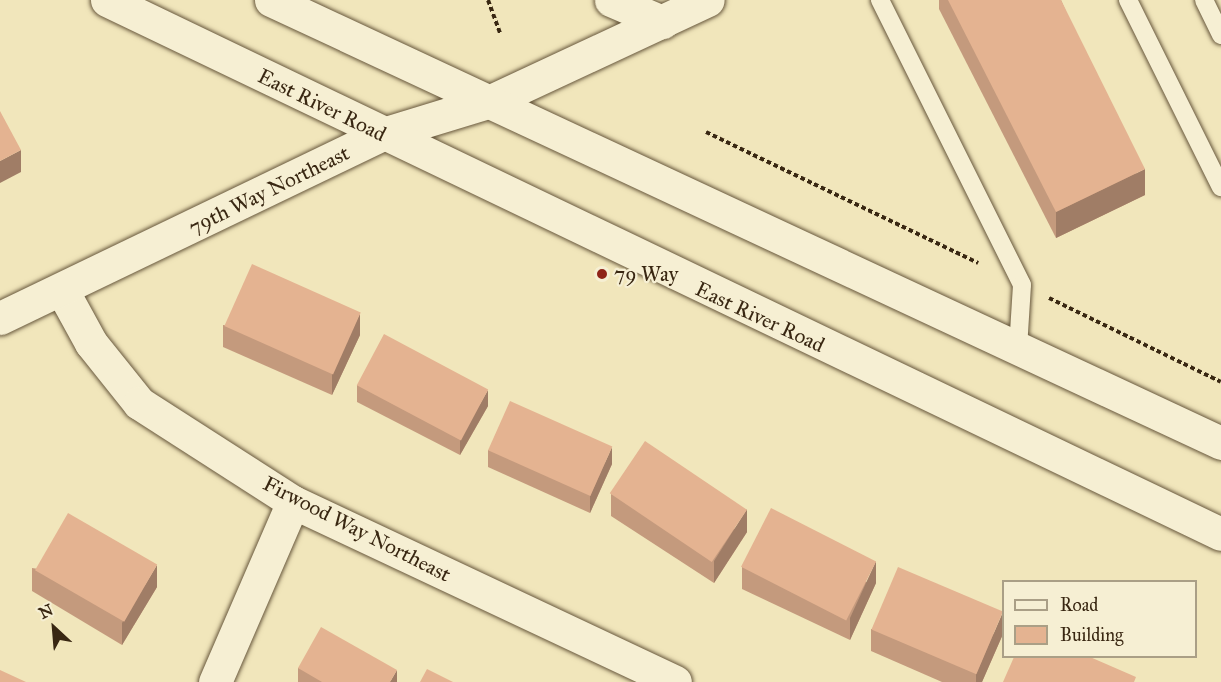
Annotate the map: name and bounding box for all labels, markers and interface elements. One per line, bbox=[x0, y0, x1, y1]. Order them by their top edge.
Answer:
street label: East River Road bbox=[254, 63, 390, 147]
street label: 79th Way Northeast bbox=[184, 140, 354, 240]
place label: 79 Way bbox=[614, 261, 678, 287]
marker: 79 Way bbox=[595, 267, 609, 281]
street label: East River Road bbox=[691, 276, 829, 358]
street label: Firwood Way Northeast bbox=[259, 471, 455, 587]
legend bbox=[1002, 580, 1197, 658]
text: Road bbox=[1060, 594, 1098, 616]
north arrow bbox=[24, 598, 84, 658]
text: N bbox=[36, 600, 56, 623]
text: Building bbox=[1060, 624, 1123, 646]

